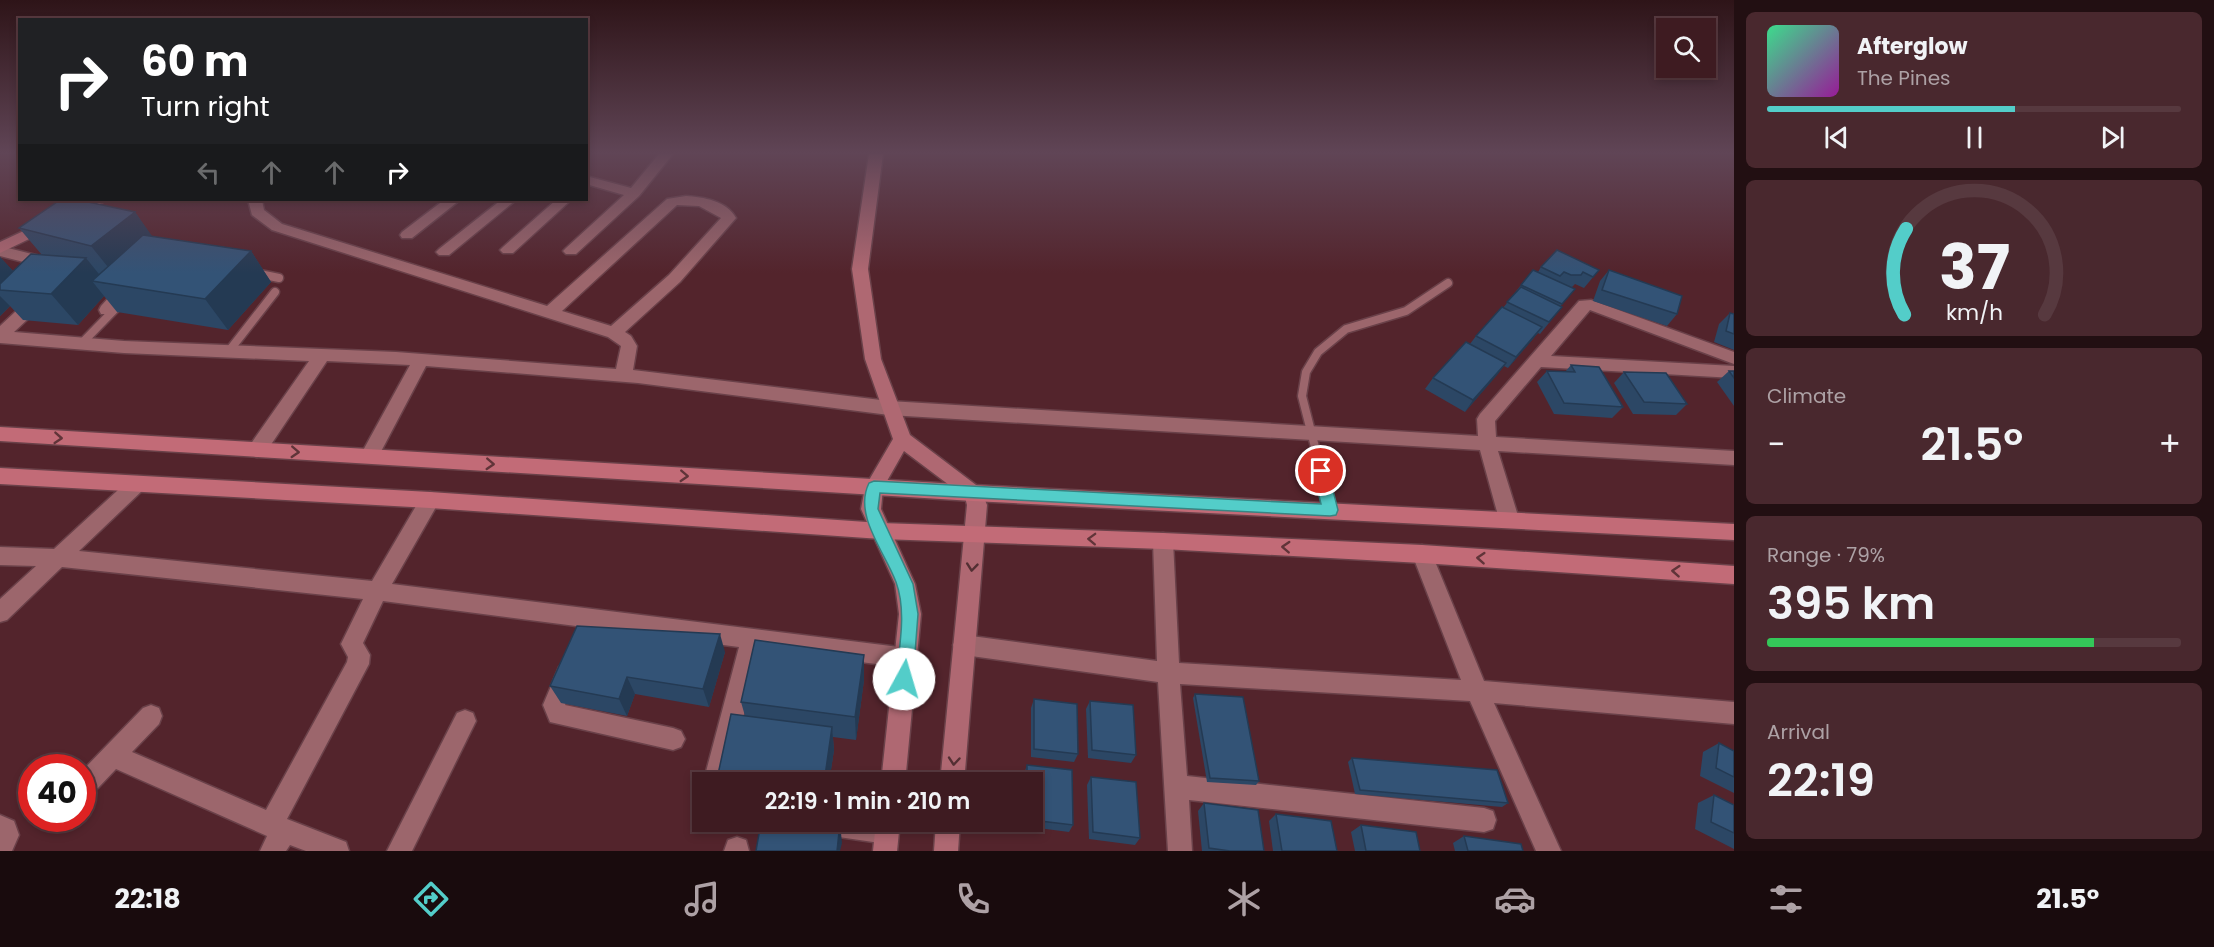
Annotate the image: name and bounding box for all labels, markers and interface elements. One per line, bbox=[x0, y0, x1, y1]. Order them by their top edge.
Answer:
map controls bbox=[1656, 18, 1716, 78]
button: search bbox=[1656, 18, 1716, 78]
text: Afterglow bbox=[1857, 31, 1968, 62]
text: 60 m bbox=[141, 32, 249, 91]
icon: right bbox=[42, 42, 120, 120]
text: The Pines bbox=[1857, 64, 1951, 92]
text: Turn right bbox=[141, 88, 270, 125]
icon: previous bbox=[1820, 121, 1853, 154]
icon: pause bbox=[1958, 121, 1991, 154]
icon: next bbox=[2096, 121, 2129, 154]
icon: left bbox=[192, 156, 225, 189]
icon: ahead bbox=[255, 156, 288, 189]
icon: ahead bbox=[318, 156, 351, 189]
icon: right bbox=[381, 156, 414, 189]
text: 37 bbox=[1938, 223, 2010, 311]
text: km/h bbox=[1945, 297, 2003, 328]
text: Climate bbox=[1767, 382, 1846, 410]
text: 21.5° bbox=[1920, 413, 2023, 476]
text: − bbox=[1767, 421, 1785, 468]
text: + bbox=[2158, 421, 2181, 468]
one-way arrow bbox=[54, 431, 63, 444]
one-way arrow bbox=[290, 445, 299, 458]
pin bbox=[1295, 445, 1346, 496]
icon: arrive bbox=[1304, 454, 1337, 487]
one-way arrow bbox=[485, 457, 494, 470]
one-way arrow bbox=[680, 469, 689, 482]
one-way arrow bbox=[1087, 533, 1096, 545]
one-way arrow bbox=[1282, 541, 1291, 554]
text: Range · 79% bbox=[1767, 541, 1885, 569]
one-way arrow bbox=[1477, 552, 1486, 565]
one-way arrow bbox=[967, 562, 979, 571]
one-way arrow bbox=[1671, 565, 1680, 578]
text: 395 km bbox=[1767, 572, 1935, 635]
position arrow bbox=[872, 647, 936, 711]
text: Arrival bbox=[1767, 718, 1830, 746]
text: 22:19 bbox=[1767, 749, 1875, 812]
speed limit sign: 40 bbox=[18, 754, 96, 832]
one-way arrow bbox=[948, 756, 961, 765]
text: 22:19 · 1 min · 210 m bbox=[765, 786, 970, 817]
icon: directions bbox=[410, 878, 452, 920]
icon: music bbox=[681, 878, 723, 920]
icon: phone bbox=[952, 878, 994, 920]
icon: climate bbox=[1223, 878, 1265, 920]
icon: car bbox=[1494, 878, 1536, 920]
icon: filters bbox=[1765, 878, 1807, 920]
text: 22:18 bbox=[115, 880, 181, 917]
text: 21.5° bbox=[2036, 880, 2099, 917]

